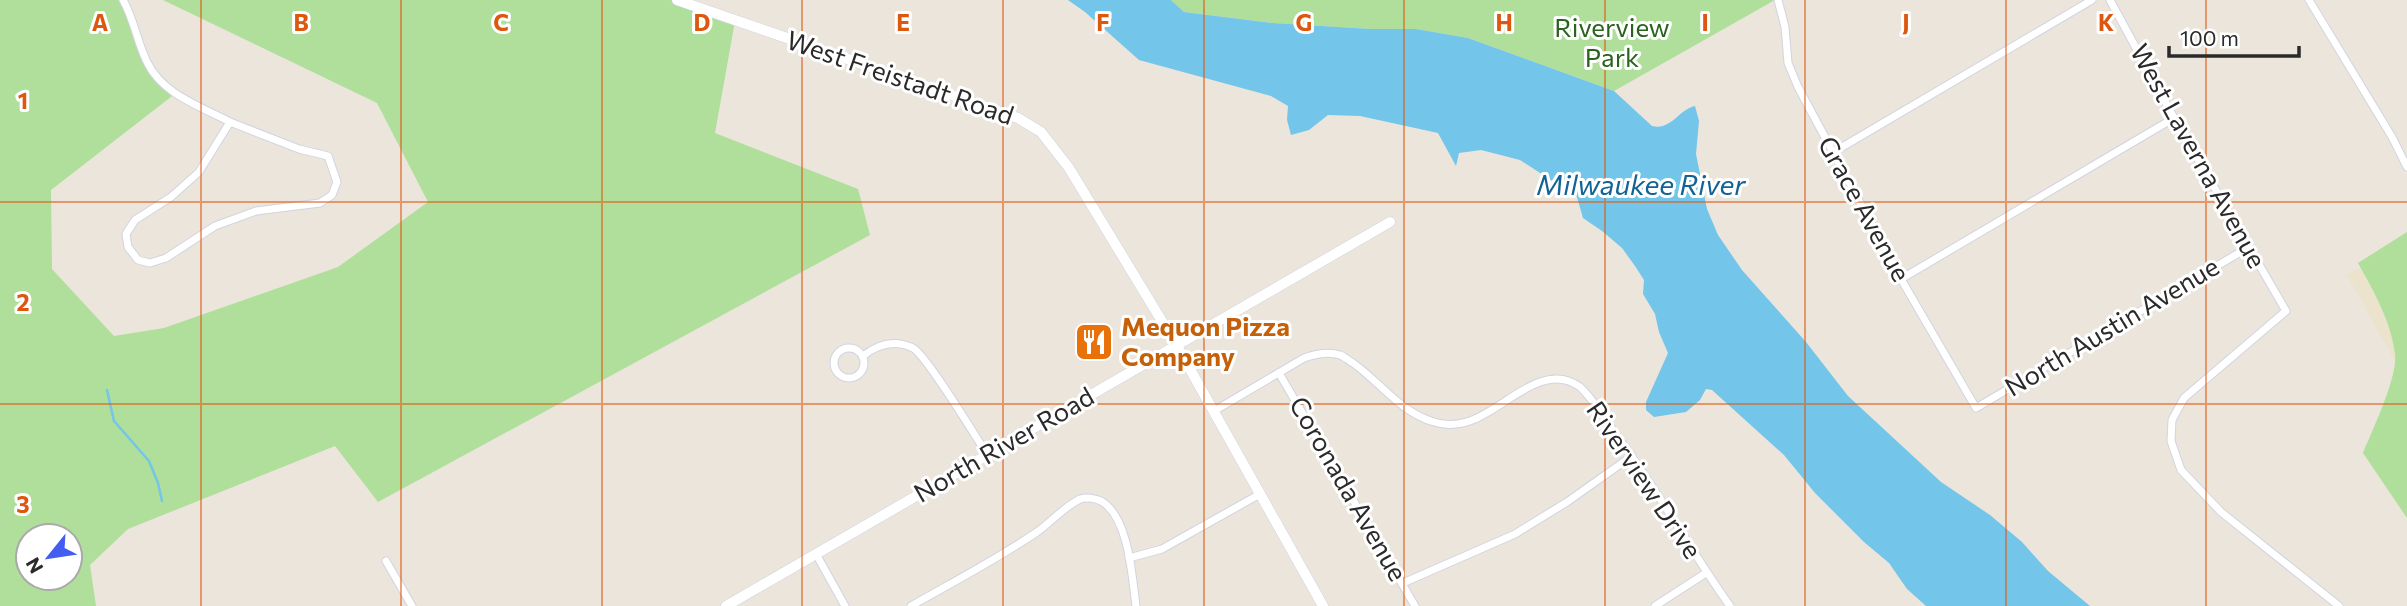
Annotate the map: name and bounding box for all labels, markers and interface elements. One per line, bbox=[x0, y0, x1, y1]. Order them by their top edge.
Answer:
text: A bbox=[92, 8, 109, 36]
text: B bbox=[293, 8, 309, 36]
text: C bbox=[493, 8, 509, 36]
text: D bbox=[694, 8, 711, 36]
text: E bbox=[896, 8, 910, 36]
text: F bbox=[1096, 8, 1110, 36]
text: G bbox=[1296, 8, 1312, 36]
text: H bbox=[1495, 8, 1513, 36]
text: I bbox=[1701, 8, 1709, 36]
text: J bbox=[1902, 8, 1910, 36]
text: K bbox=[2098, 8, 2114, 36]
park label: Riverview Park bbox=[1554, 11, 1670, 72]
scale bar bbox=[2169, 14, 2298, 58]
street label: West Freistadt Road bbox=[783, 23, 1018, 130]
text: 100 m bbox=[2180, 25, 2239, 50]
street label: West Laverna Avenue bbox=[2125, 38, 2274, 273]
text: 1 bbox=[18, 86, 28, 114]
street label: Grace Avenue bbox=[1813, 130, 1918, 286]
water label: Milwaukee River bbox=[1537, 167, 1746, 201]
street label: North Austin Avenue bbox=[1999, 250, 2224, 402]
text: 2 bbox=[16, 288, 30, 316]
place label: Mequon Pizza Company bbox=[1121, 310, 1290, 371]
restaurant icon: Mequon Pizza Company bbox=[1073, 321, 1115, 363]
street label: North River Road bbox=[908, 380, 1099, 508]
street label: Coronada Avenue bbox=[1284, 391, 1415, 586]
street label: Riverview Drive bbox=[1581, 395, 1709, 564]
text: 3 bbox=[16, 490, 30, 518]
north arrow bbox=[14, 522, 84, 592]
text: N bbox=[20, 554, 47, 578]

